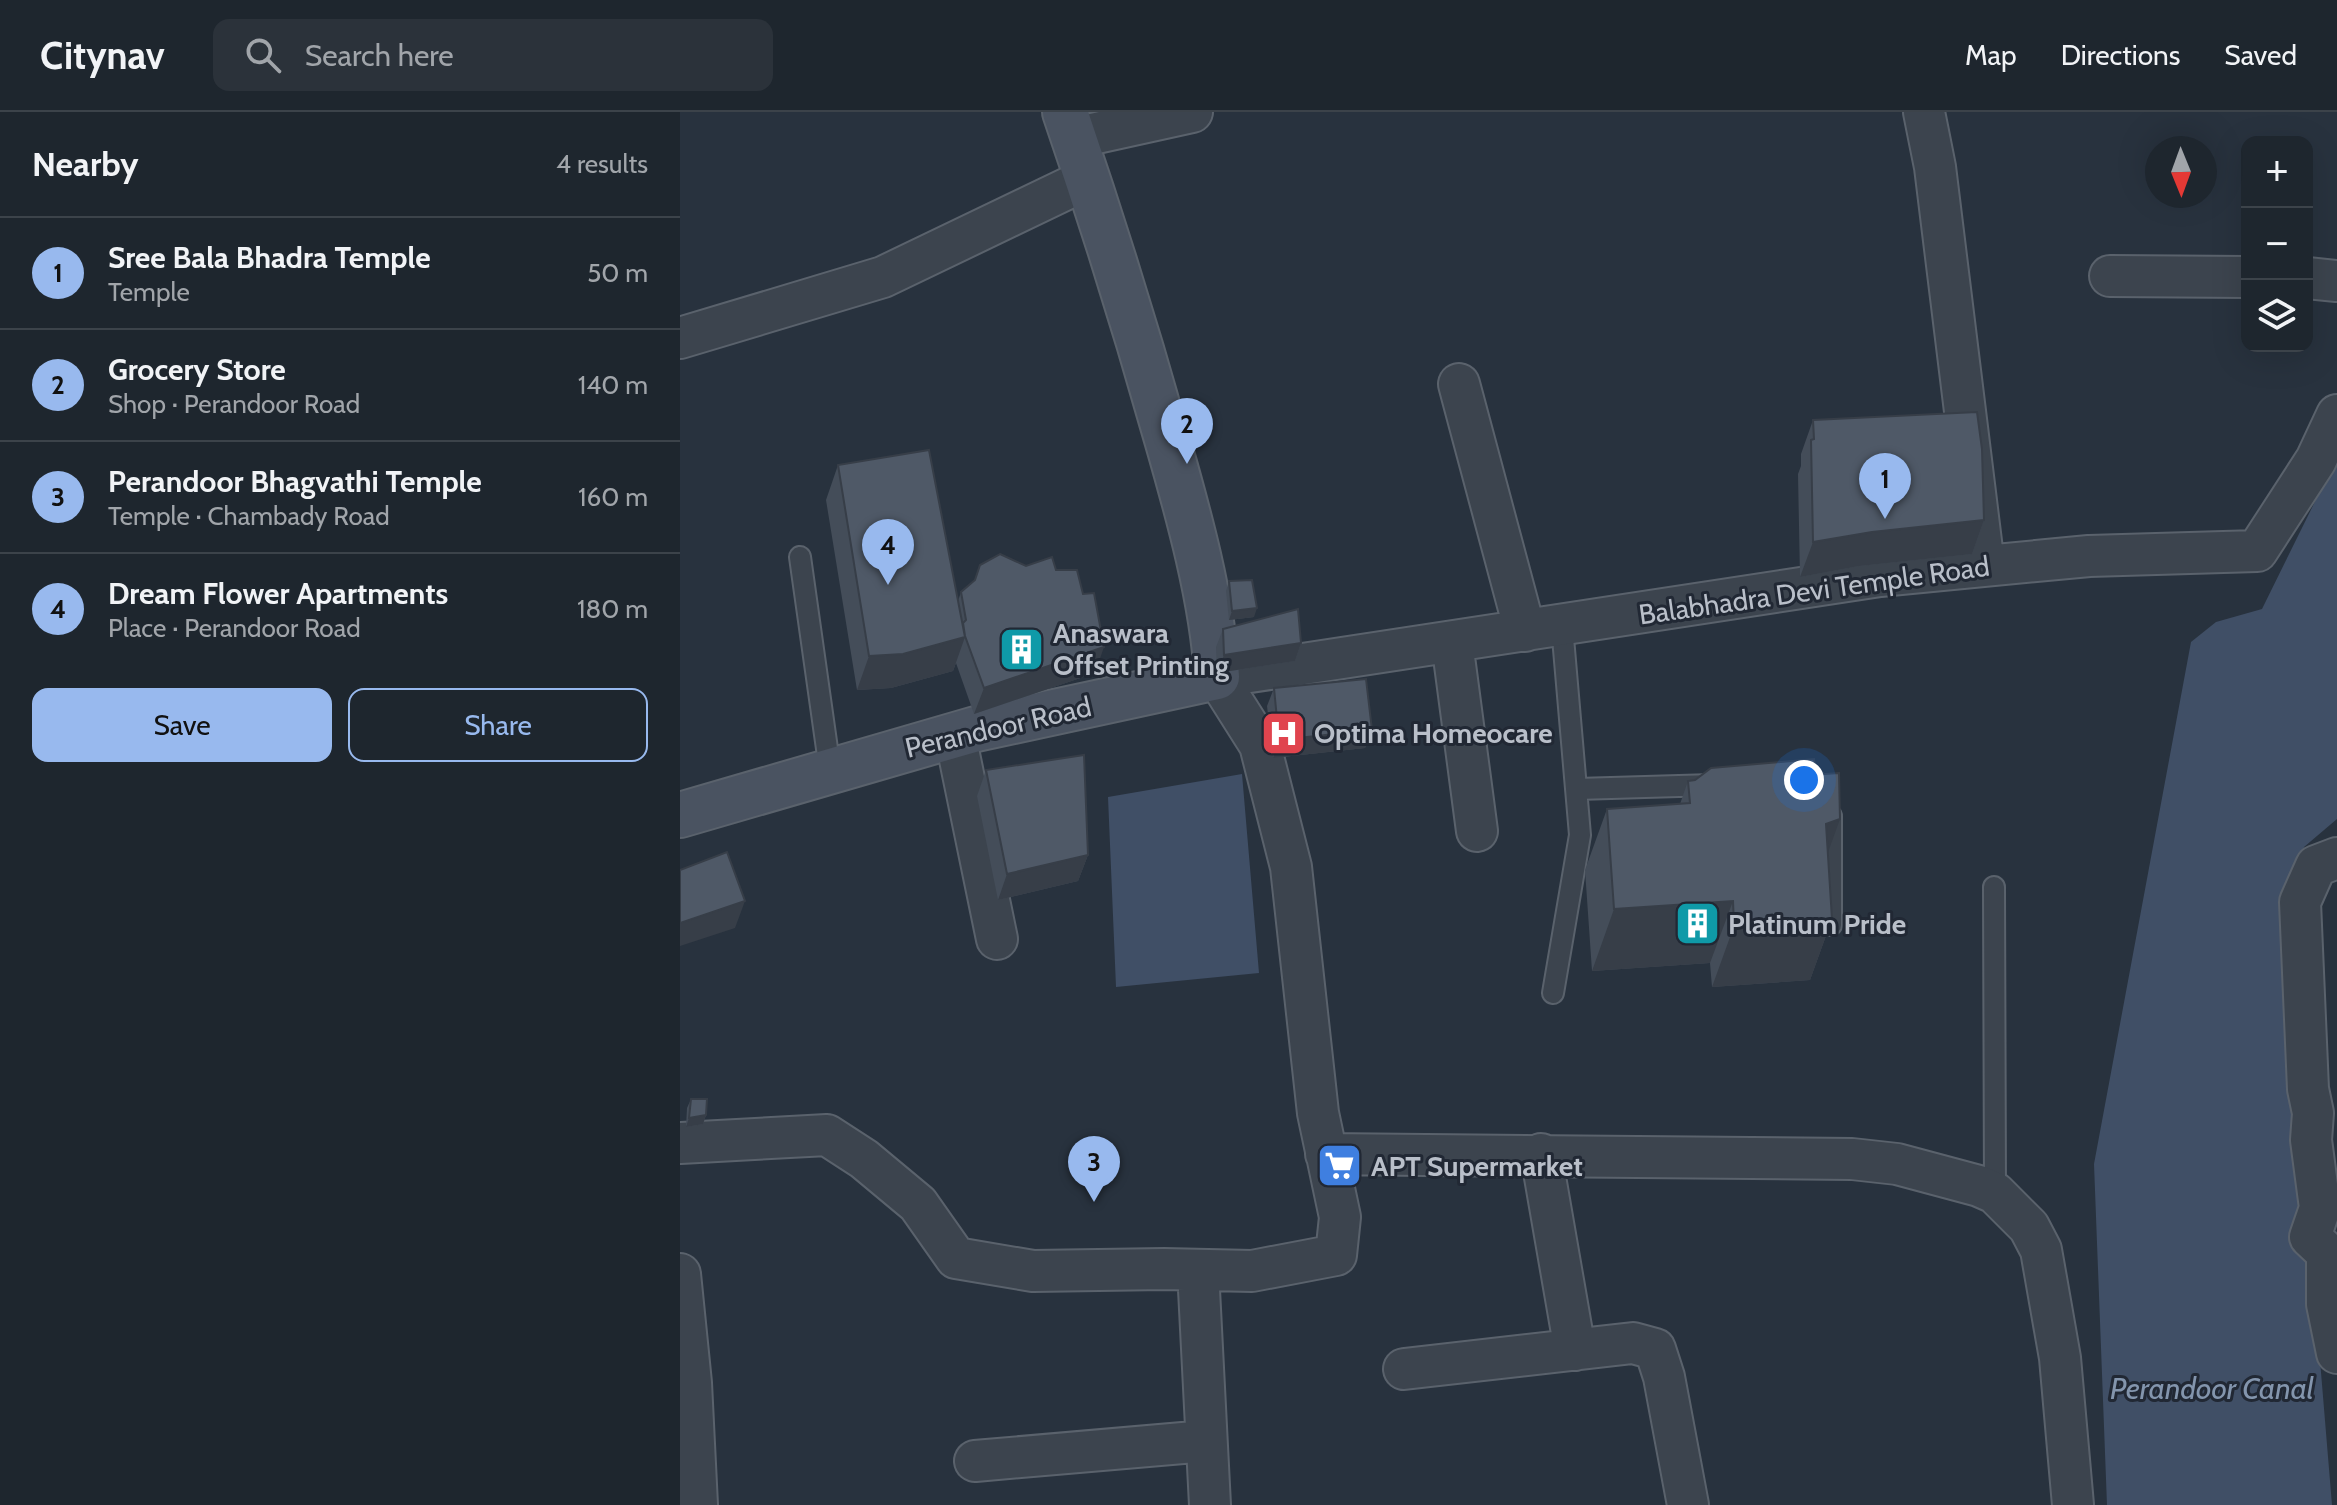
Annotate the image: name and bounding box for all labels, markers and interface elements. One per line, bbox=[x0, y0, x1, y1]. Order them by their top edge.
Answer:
search box bbox=[213, 19, 773, 91]
text: Citynav bbox=[40, 32, 165, 79]
icon: search bbox=[241, 33, 285, 77]
text: Search here bbox=[305, 37, 454, 74]
text: Map bbox=[1965, 38, 2017, 72]
text: Directions bbox=[2061, 38, 2180, 72]
text: Saved bbox=[2224, 38, 2297, 72]
north arrow bbox=[2145, 136, 2217, 208]
map controls bbox=[2241, 136, 2313, 352]
button: + bbox=[2241, 136, 2313, 208]
text: Nearby bbox=[32, 143, 139, 185]
text: 4 results bbox=[556, 148, 648, 180]
button: − bbox=[2241, 208, 2313, 280]
text: Sree Bala Bhadra Temple bbox=[108, 239, 431, 276]
text: 1 bbox=[53, 257, 63, 289]
text: 50 m bbox=[587, 257, 648, 289]
text: Temple bbox=[108, 276, 190, 308]
button: layers bbox=[2241, 280, 2313, 352]
text: Grocery Store bbox=[108, 351, 286, 388]
text: 2 bbox=[51, 369, 65, 401]
text: 140 m bbox=[578, 369, 648, 401]
text: Shop · Perandoor Road bbox=[108, 388, 360, 420]
pin: 2 bbox=[1161, 398, 1213, 464]
pin: 1 bbox=[1859, 453, 1911, 519]
text: Perandoor Bhagvathi Temple bbox=[108, 463, 482, 500]
text: 3 bbox=[51, 481, 65, 513]
text: 160 m bbox=[578, 481, 648, 513]
text: Temple · Chambady Road bbox=[108, 500, 390, 532]
pin: 4 bbox=[862, 519, 914, 585]
street label: Balabhadra Devi Temple Road bbox=[1636, 549, 1992, 631]
text: Dream Flower Apartments bbox=[108, 575, 448, 612]
text: 4 bbox=[50, 593, 66, 625]
text: 180 m bbox=[577, 593, 648, 625]
text: Place · Perandoor Road bbox=[108, 612, 361, 644]
place label: Anaswara Offset Printing bbox=[1053, 616, 1229, 682]
building icon: Anaswara Offset Printing bbox=[998, 625, 1046, 673]
button: Save bbox=[32, 688, 332, 762]
button: Share bbox=[348, 688, 648, 762]
street label: Perandoor Road bbox=[902, 689, 1094, 765]
hospital icon: Optima Homeocare bbox=[1259, 709, 1307, 757]
place label: Optima Homeocare bbox=[1314, 716, 1553, 750]
your location bbox=[1784, 760, 1824, 800]
building icon: Platinum Pride bbox=[1673, 900, 1721, 948]
place label: Platinum Pride bbox=[1728, 907, 1906, 941]
pin: 3 bbox=[1068, 1136, 1120, 1202]
supermarket icon: APT Supermarket bbox=[1316, 1142, 1364, 1190]
place label: APT Supermarket bbox=[1371, 1149, 1583, 1183]
water label: Perandoor Canal bbox=[2110, 1370, 2314, 1407]

